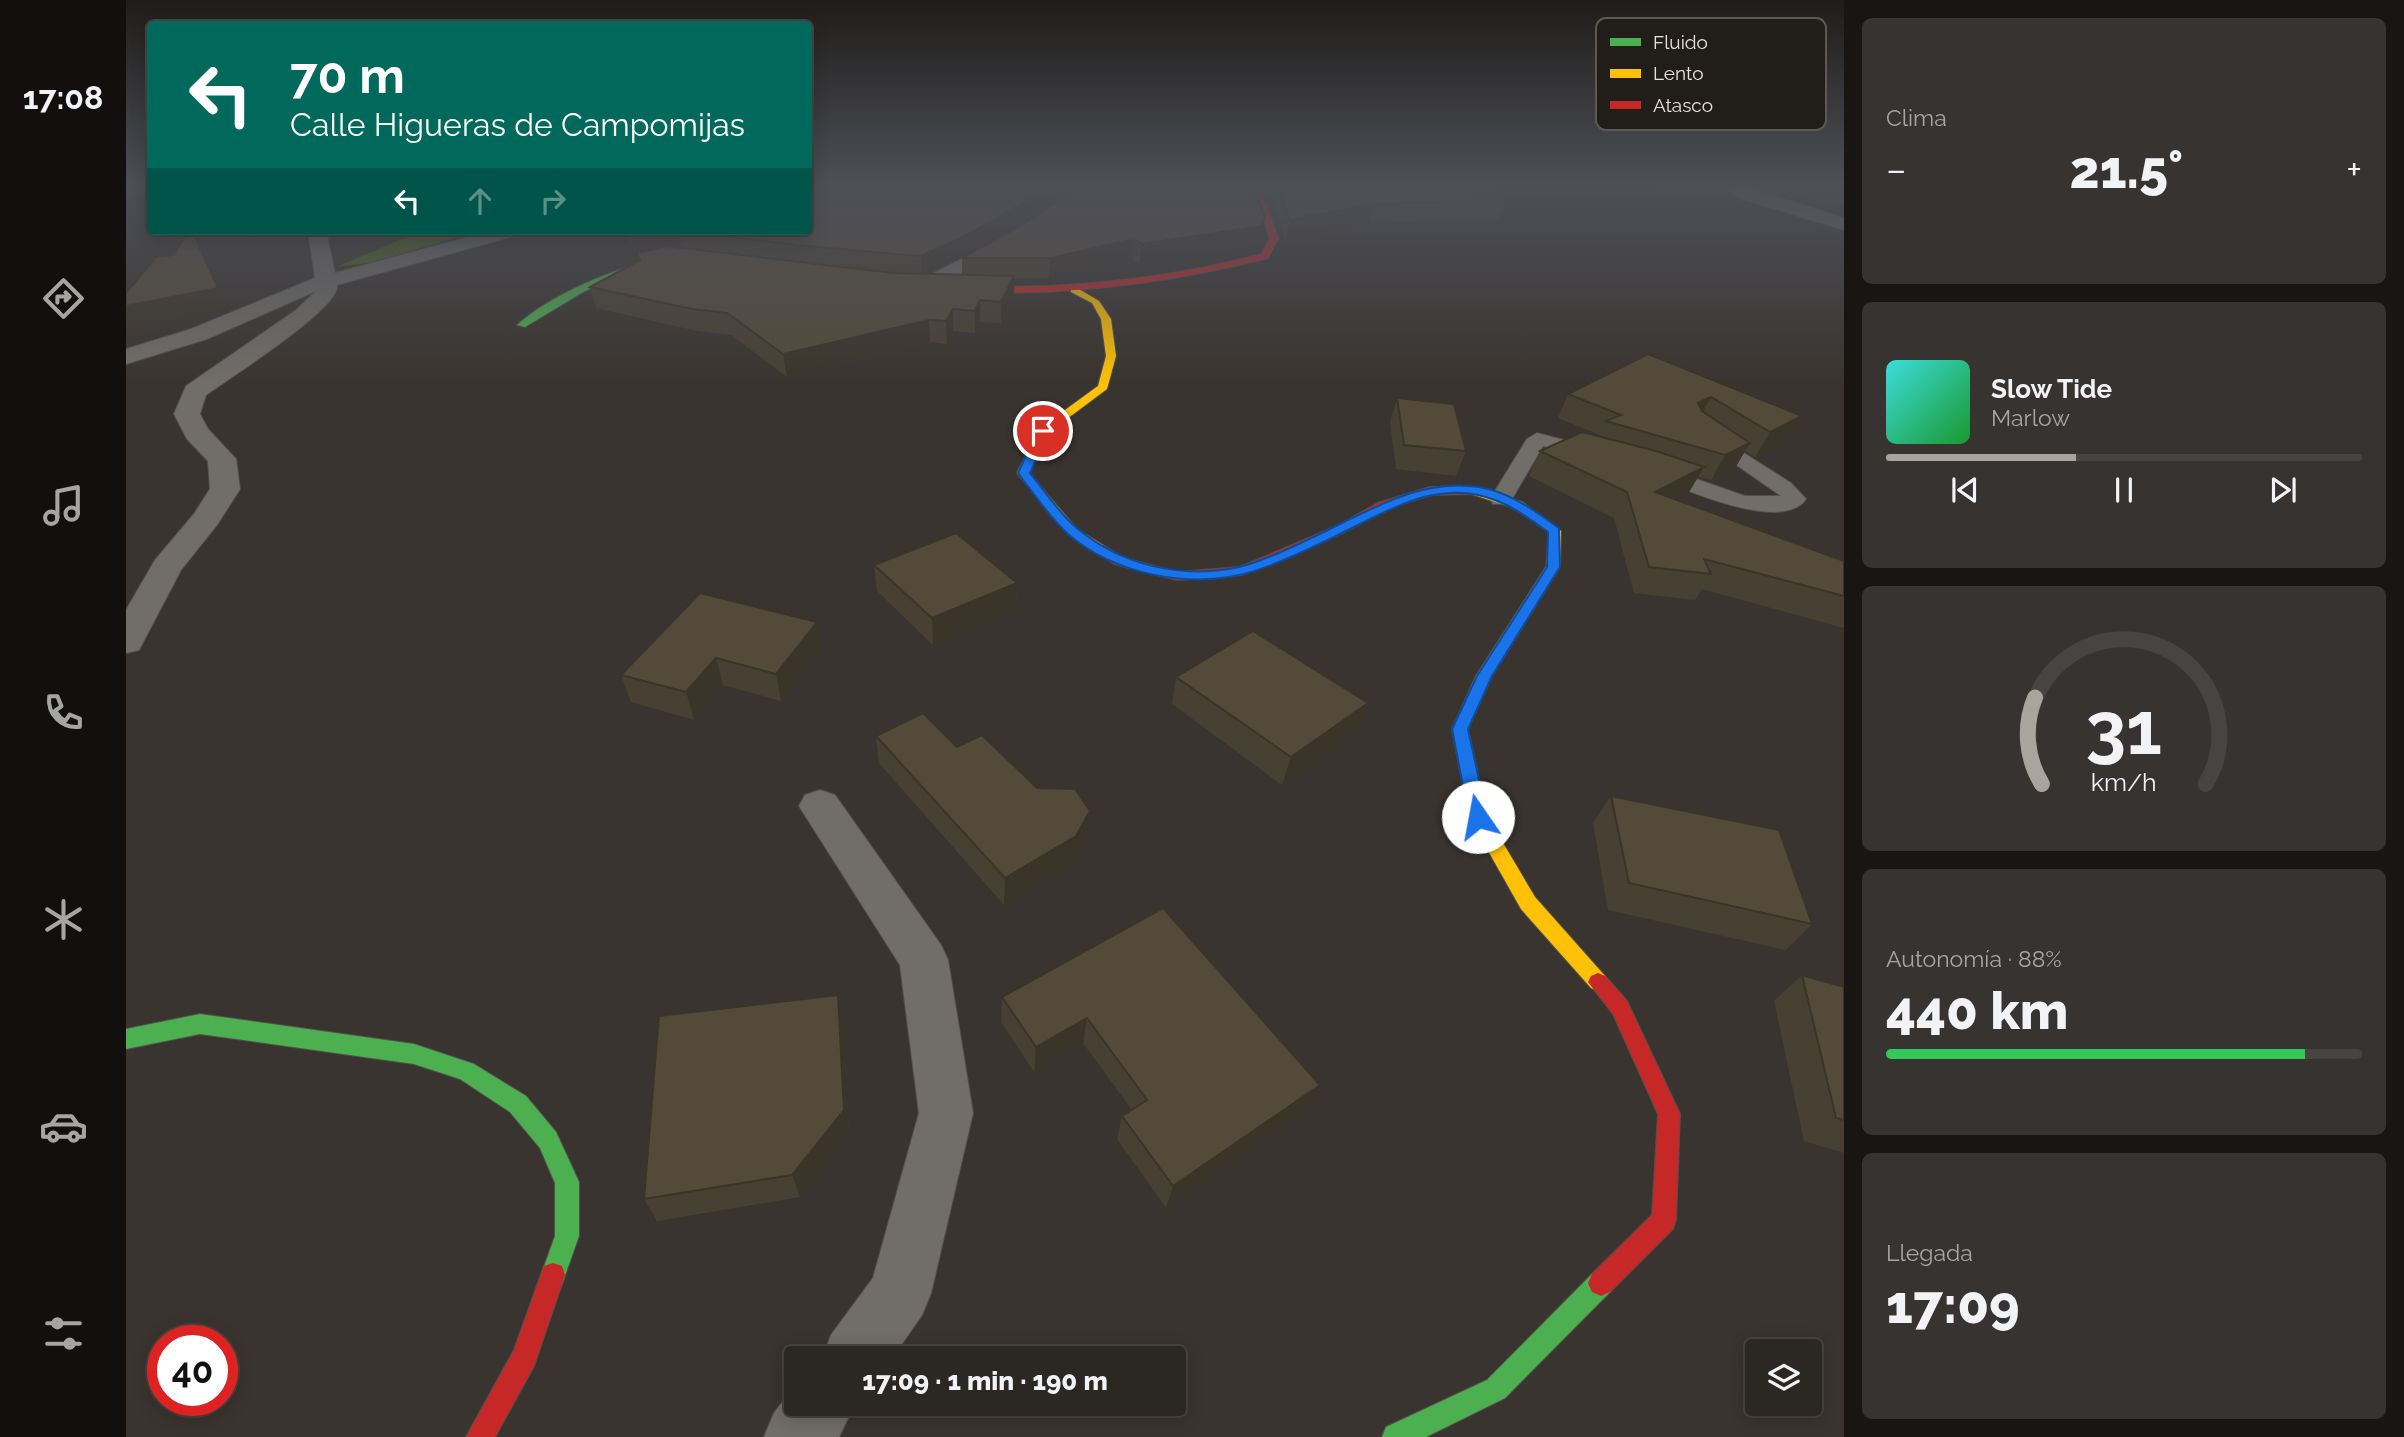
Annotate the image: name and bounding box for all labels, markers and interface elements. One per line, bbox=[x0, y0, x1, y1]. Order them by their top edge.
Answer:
legend bbox=[1596, 18, 1826, 130]
text: Fluido bbox=[1653, 31, 1708, 53]
text: 70 m bbox=[290, 47, 405, 104]
icon: left bbox=[175, 49, 266, 140]
text: Lento bbox=[1653, 62, 1704, 84]
text: 17:08 bbox=[23, 79, 103, 116]
text: Atasco bbox=[1653, 94, 1713, 116]
text: Clima bbox=[1886, 104, 1947, 131]
text: Calle Higueras de Campomijas bbox=[290, 106, 745, 143]
text: 21.5° bbox=[2069, 139, 2183, 200]
text: − bbox=[1886, 147, 1906, 192]
text: + bbox=[2346, 147, 2362, 192]
icon: left bbox=[388, 182, 426, 220]
icon: ahead bbox=[461, 182, 499, 220]
icon: right bbox=[534, 182, 572, 220]
icon: directions bbox=[39, 274, 88, 323]
text: Slow Tide bbox=[1991, 374, 2112, 404]
pin bbox=[1013, 401, 1073, 461]
text: Marlow bbox=[1991, 404, 2070, 431]
icon: arrive bbox=[1024, 412, 1062, 450]
icon: previous bbox=[1946, 471, 1984, 509]
icon: pause bbox=[2105, 471, 2143, 509]
icon: next bbox=[2264, 471, 2302, 509]
icon: music bbox=[39, 481, 88, 530]
text: 31 bbox=[2086, 687, 2162, 772]
icon: phone bbox=[39, 688, 88, 737]
text: km/h bbox=[2091, 767, 2157, 797]
position arrow bbox=[1441, 780, 1515, 854]
icon: climate bbox=[39, 895, 88, 944]
text: Autonomía · 88% bbox=[1886, 945, 2062, 972]
text: 440 km bbox=[1886, 980, 2068, 1041]
icon: car bbox=[39, 1102, 88, 1151]
text: Llegada bbox=[1886, 1239, 1973, 1266]
text: 17:09 bbox=[1886, 1274, 2020, 1335]
icon: filters bbox=[39, 1309, 88, 1358]
speed limit sign: 40 bbox=[147, 1325, 238, 1416]
map controls bbox=[1745, 1339, 1822, 1416]
button: layers bbox=[1745, 1339, 1822, 1416]
text: 17:09 · 1 min · 190 m bbox=[862, 1366, 1108, 1396]

